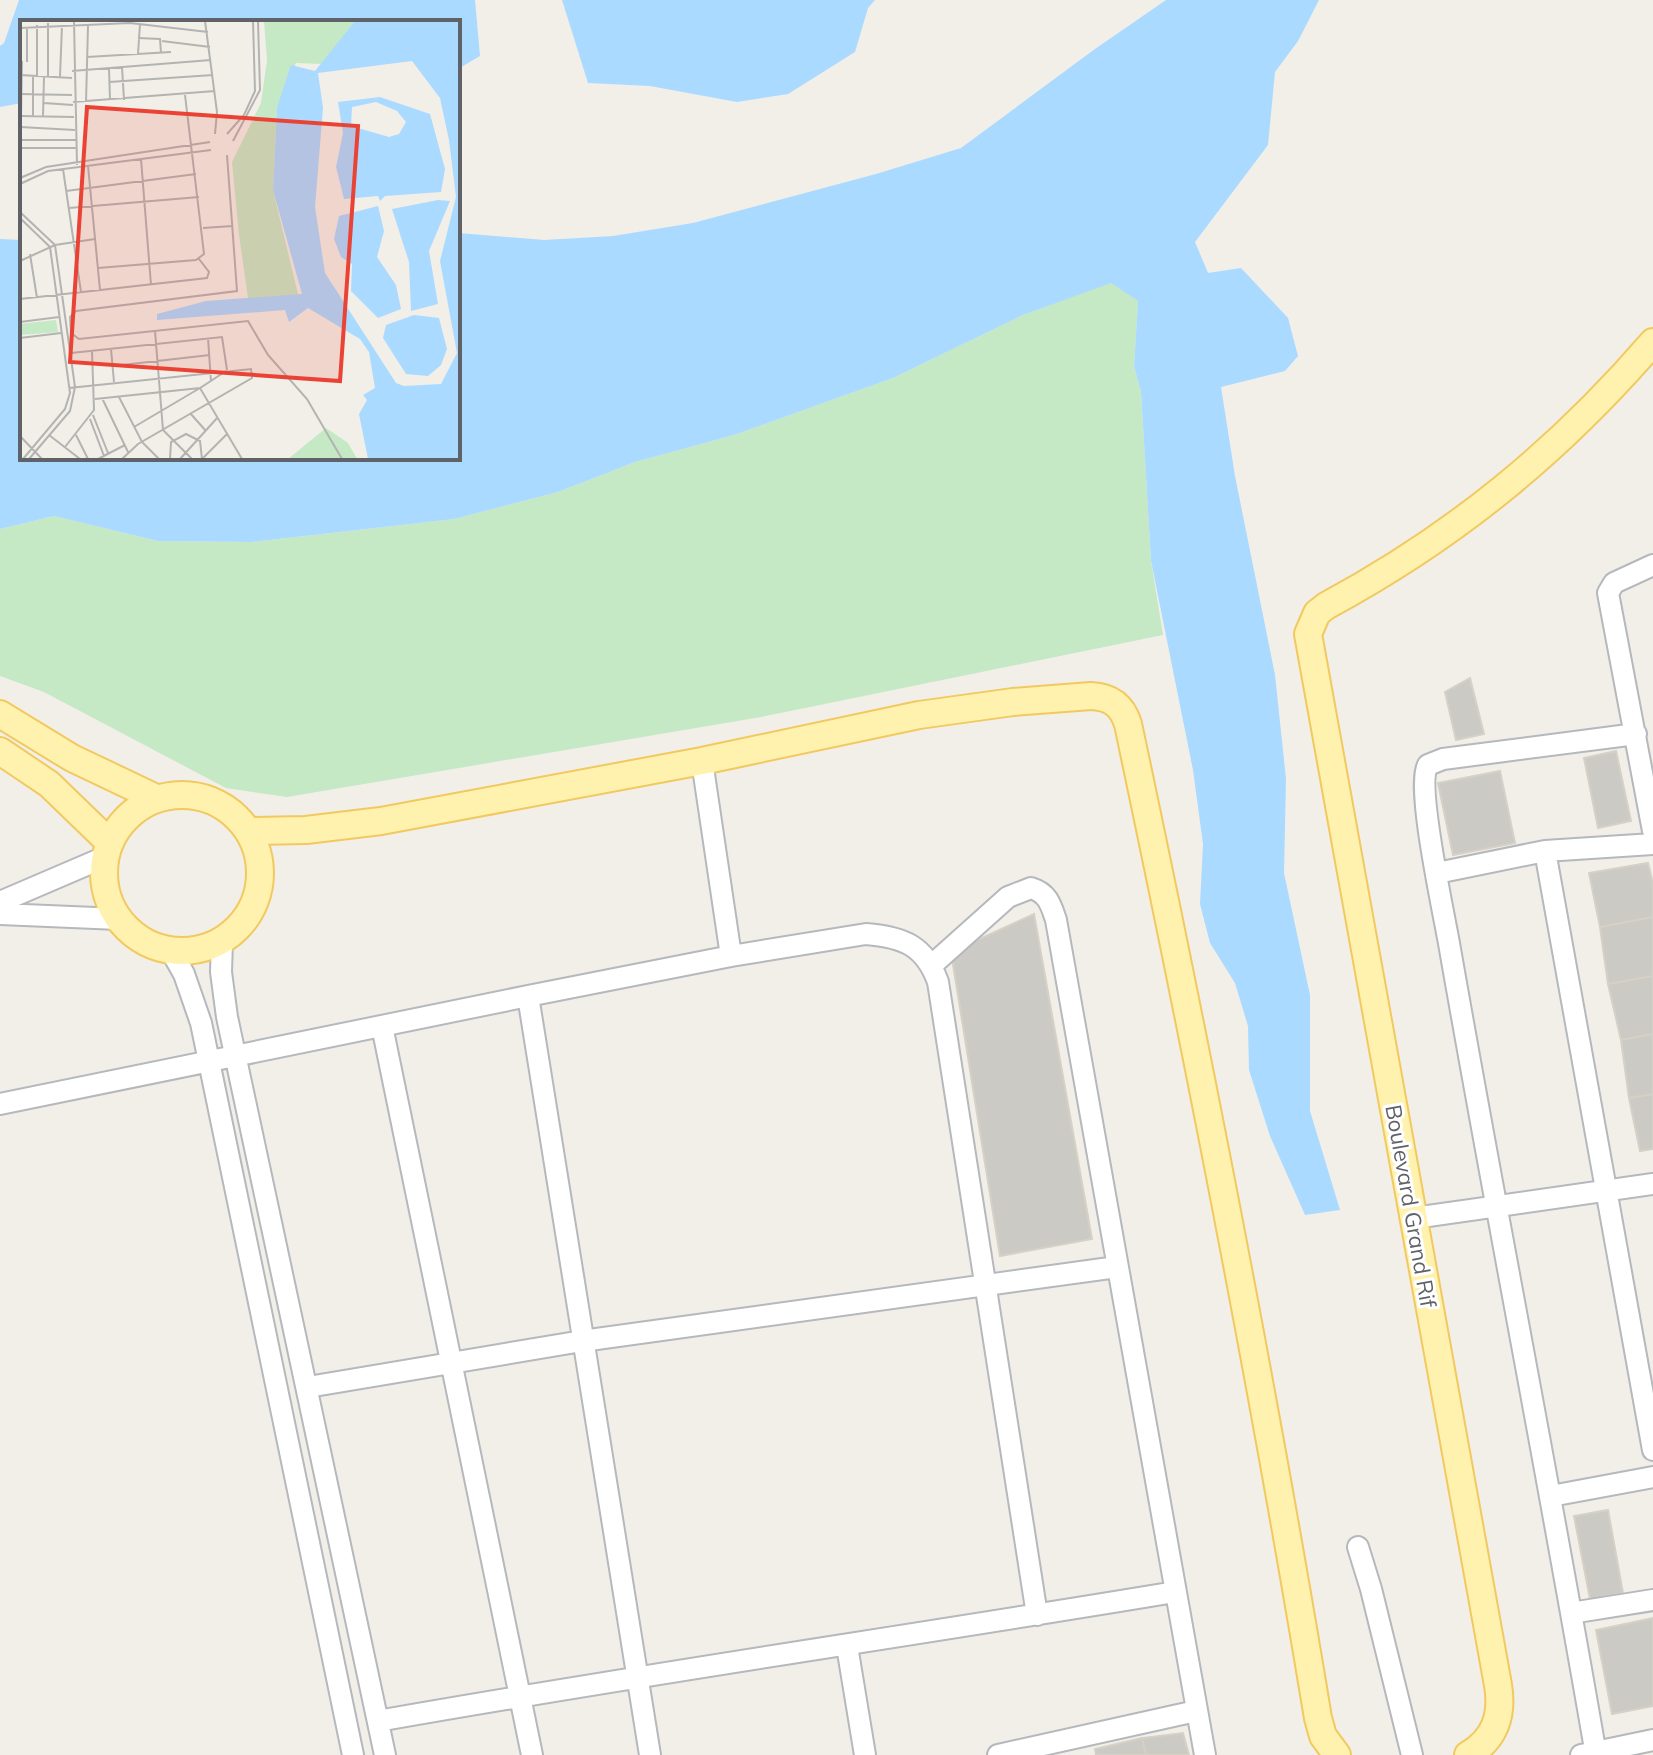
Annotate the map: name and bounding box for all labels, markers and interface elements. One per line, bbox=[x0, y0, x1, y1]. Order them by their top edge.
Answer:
inset map bbox=[20, 20, 460, 460]
street label: Boulevard Grand Rif bbox=[1379, 1102, 1443, 1310]

